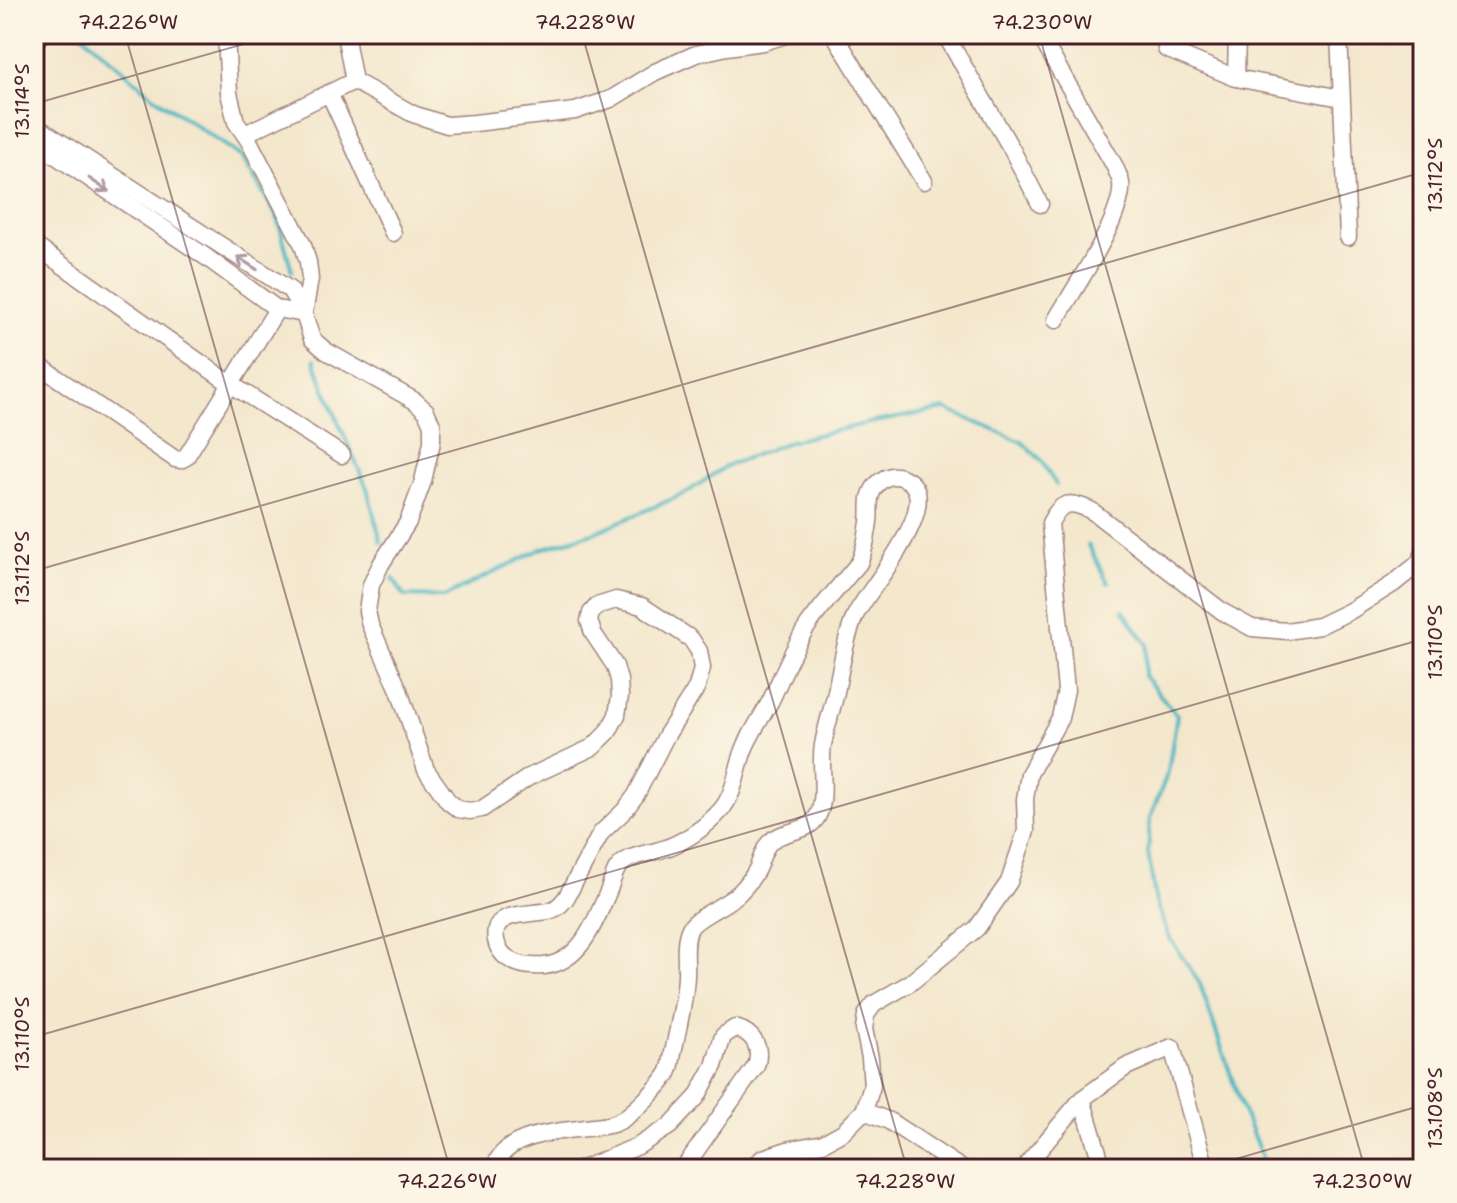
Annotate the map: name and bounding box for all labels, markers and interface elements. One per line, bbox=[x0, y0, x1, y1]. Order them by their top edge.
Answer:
text: 74.226°W bbox=[78, 9, 178, 35]
text: 74.228°W bbox=[535, 9, 635, 35]
text: 74.230°W bbox=[992, 9, 1092, 35]
text: 13.114°S bbox=[9, 63, 35, 139]
text: 13.112°S bbox=[1422, 138, 1448, 212]
one-way arrow bbox=[87, 176, 109, 193]
one-way arrow bbox=[237, 255, 259, 271]
text: 13.112°S bbox=[9, 531, 35, 605]
text: 13.110°S bbox=[1422, 604, 1448, 680]
text: 13.110°S bbox=[9, 996, 35, 1072]
text: 13.108°S bbox=[1422, 1067, 1448, 1149]
text: 74.226°W bbox=[397, 1168, 497, 1194]
text: 74.228°W bbox=[855, 1168, 955, 1194]
text: 74.230°W bbox=[1312, 1168, 1412, 1194]

